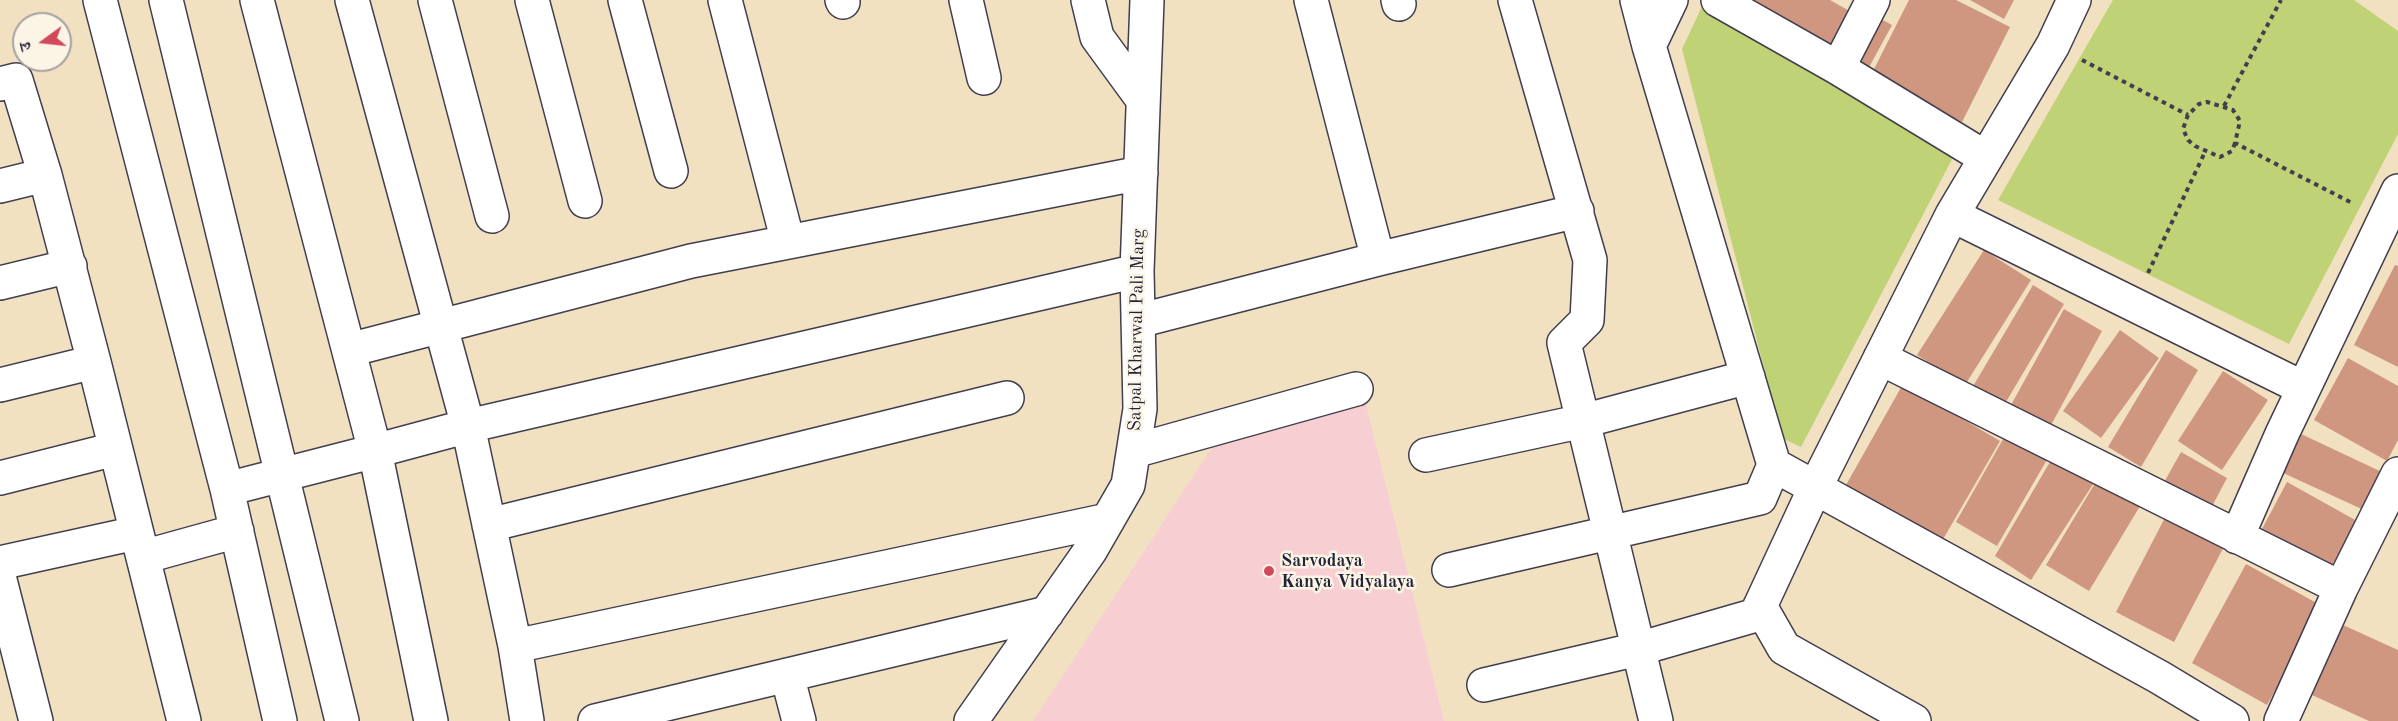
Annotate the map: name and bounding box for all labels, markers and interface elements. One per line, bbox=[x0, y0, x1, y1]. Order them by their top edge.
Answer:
north arrow bbox=[12, 12, 72, 72]
text: उ bbox=[18, 40, 35, 52]
street label: Satpal Kharwal Pali Marg bbox=[1124, 229, 1150, 431]
place label: Sarvodaya Kanya Vidyalaya bbox=[1281, 550, 1415, 592]
marker: Sarvodaya Kanya Vidyalaya bbox=[1262, 564, 1276, 578]

